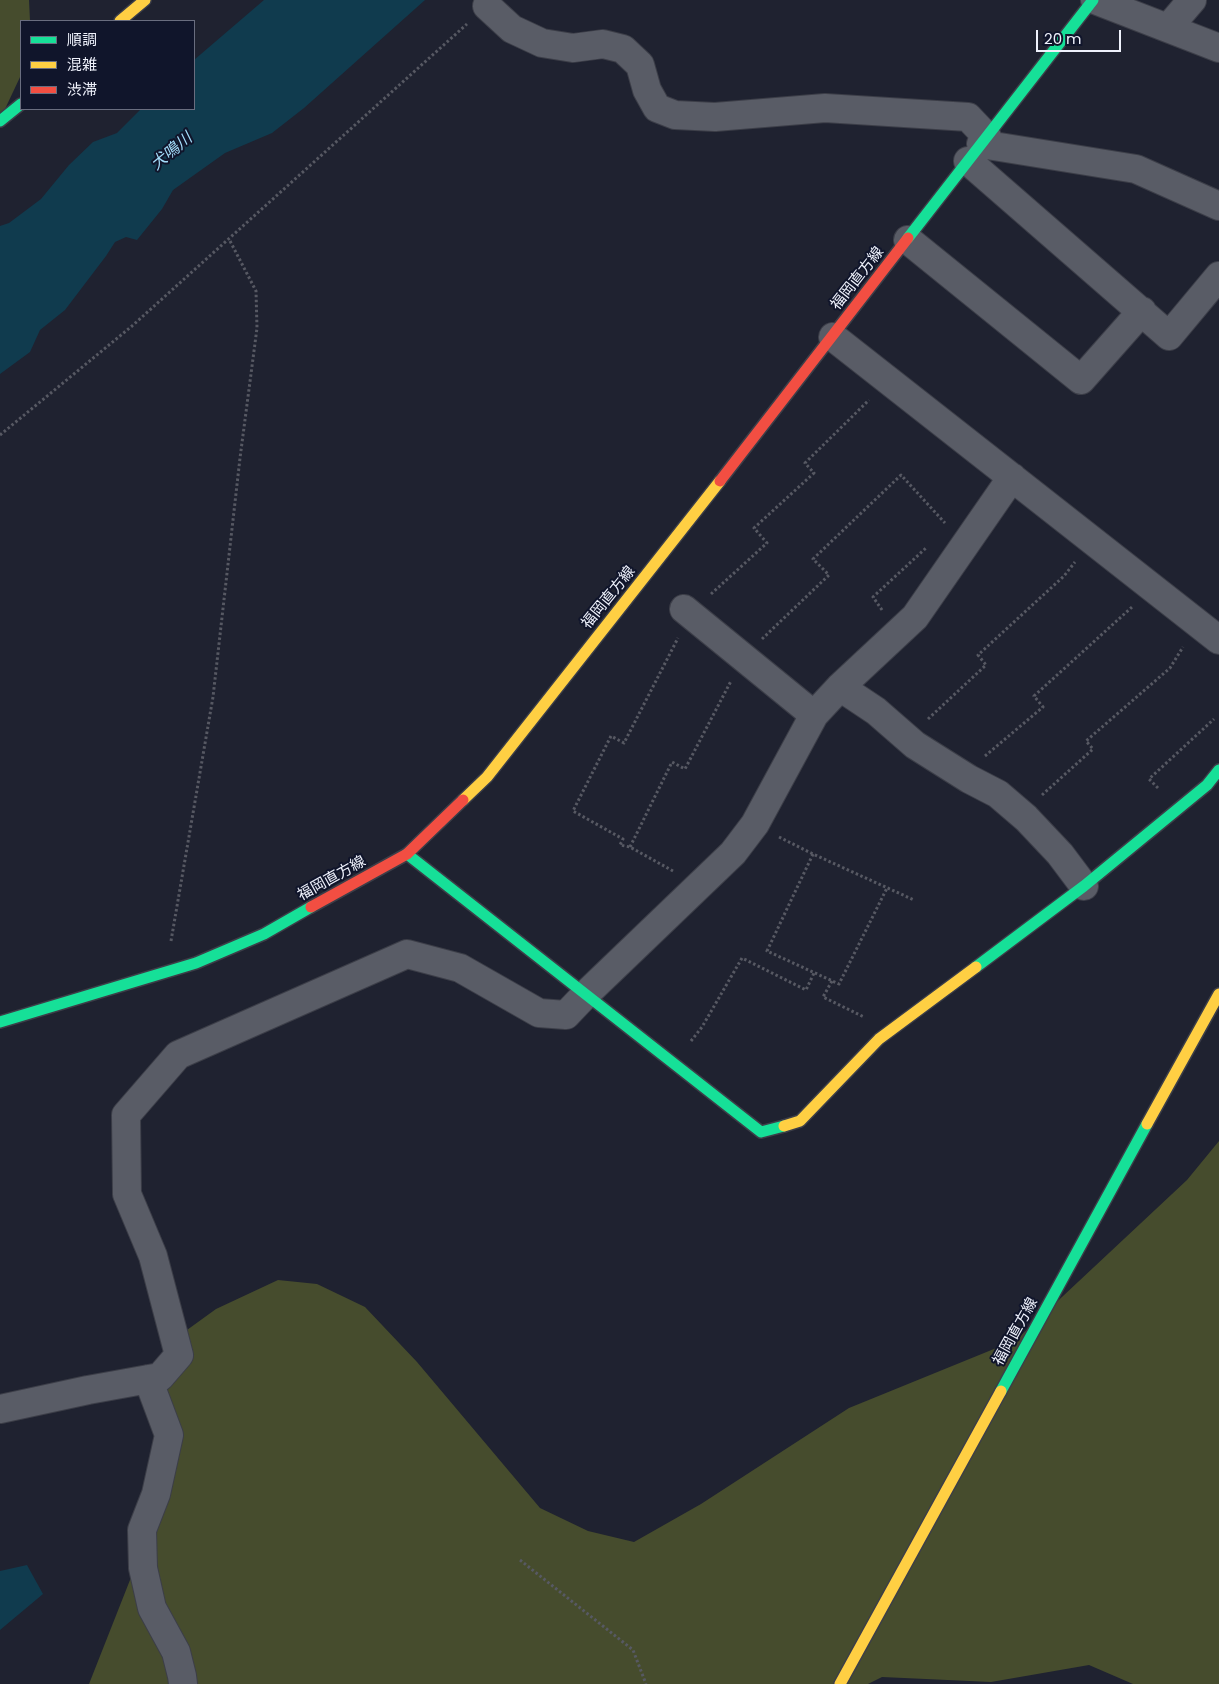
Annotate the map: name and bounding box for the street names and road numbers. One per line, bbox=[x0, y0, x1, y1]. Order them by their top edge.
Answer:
street label: 福岡直方線 bbox=[828, 244, 888, 314]
street label: 福岡直方線 bbox=[578, 563, 640, 633]
street label: 福岡直方線 bbox=[295, 853, 369, 905]
street label: 福岡直方線 bbox=[990, 1295, 1042, 1369]

